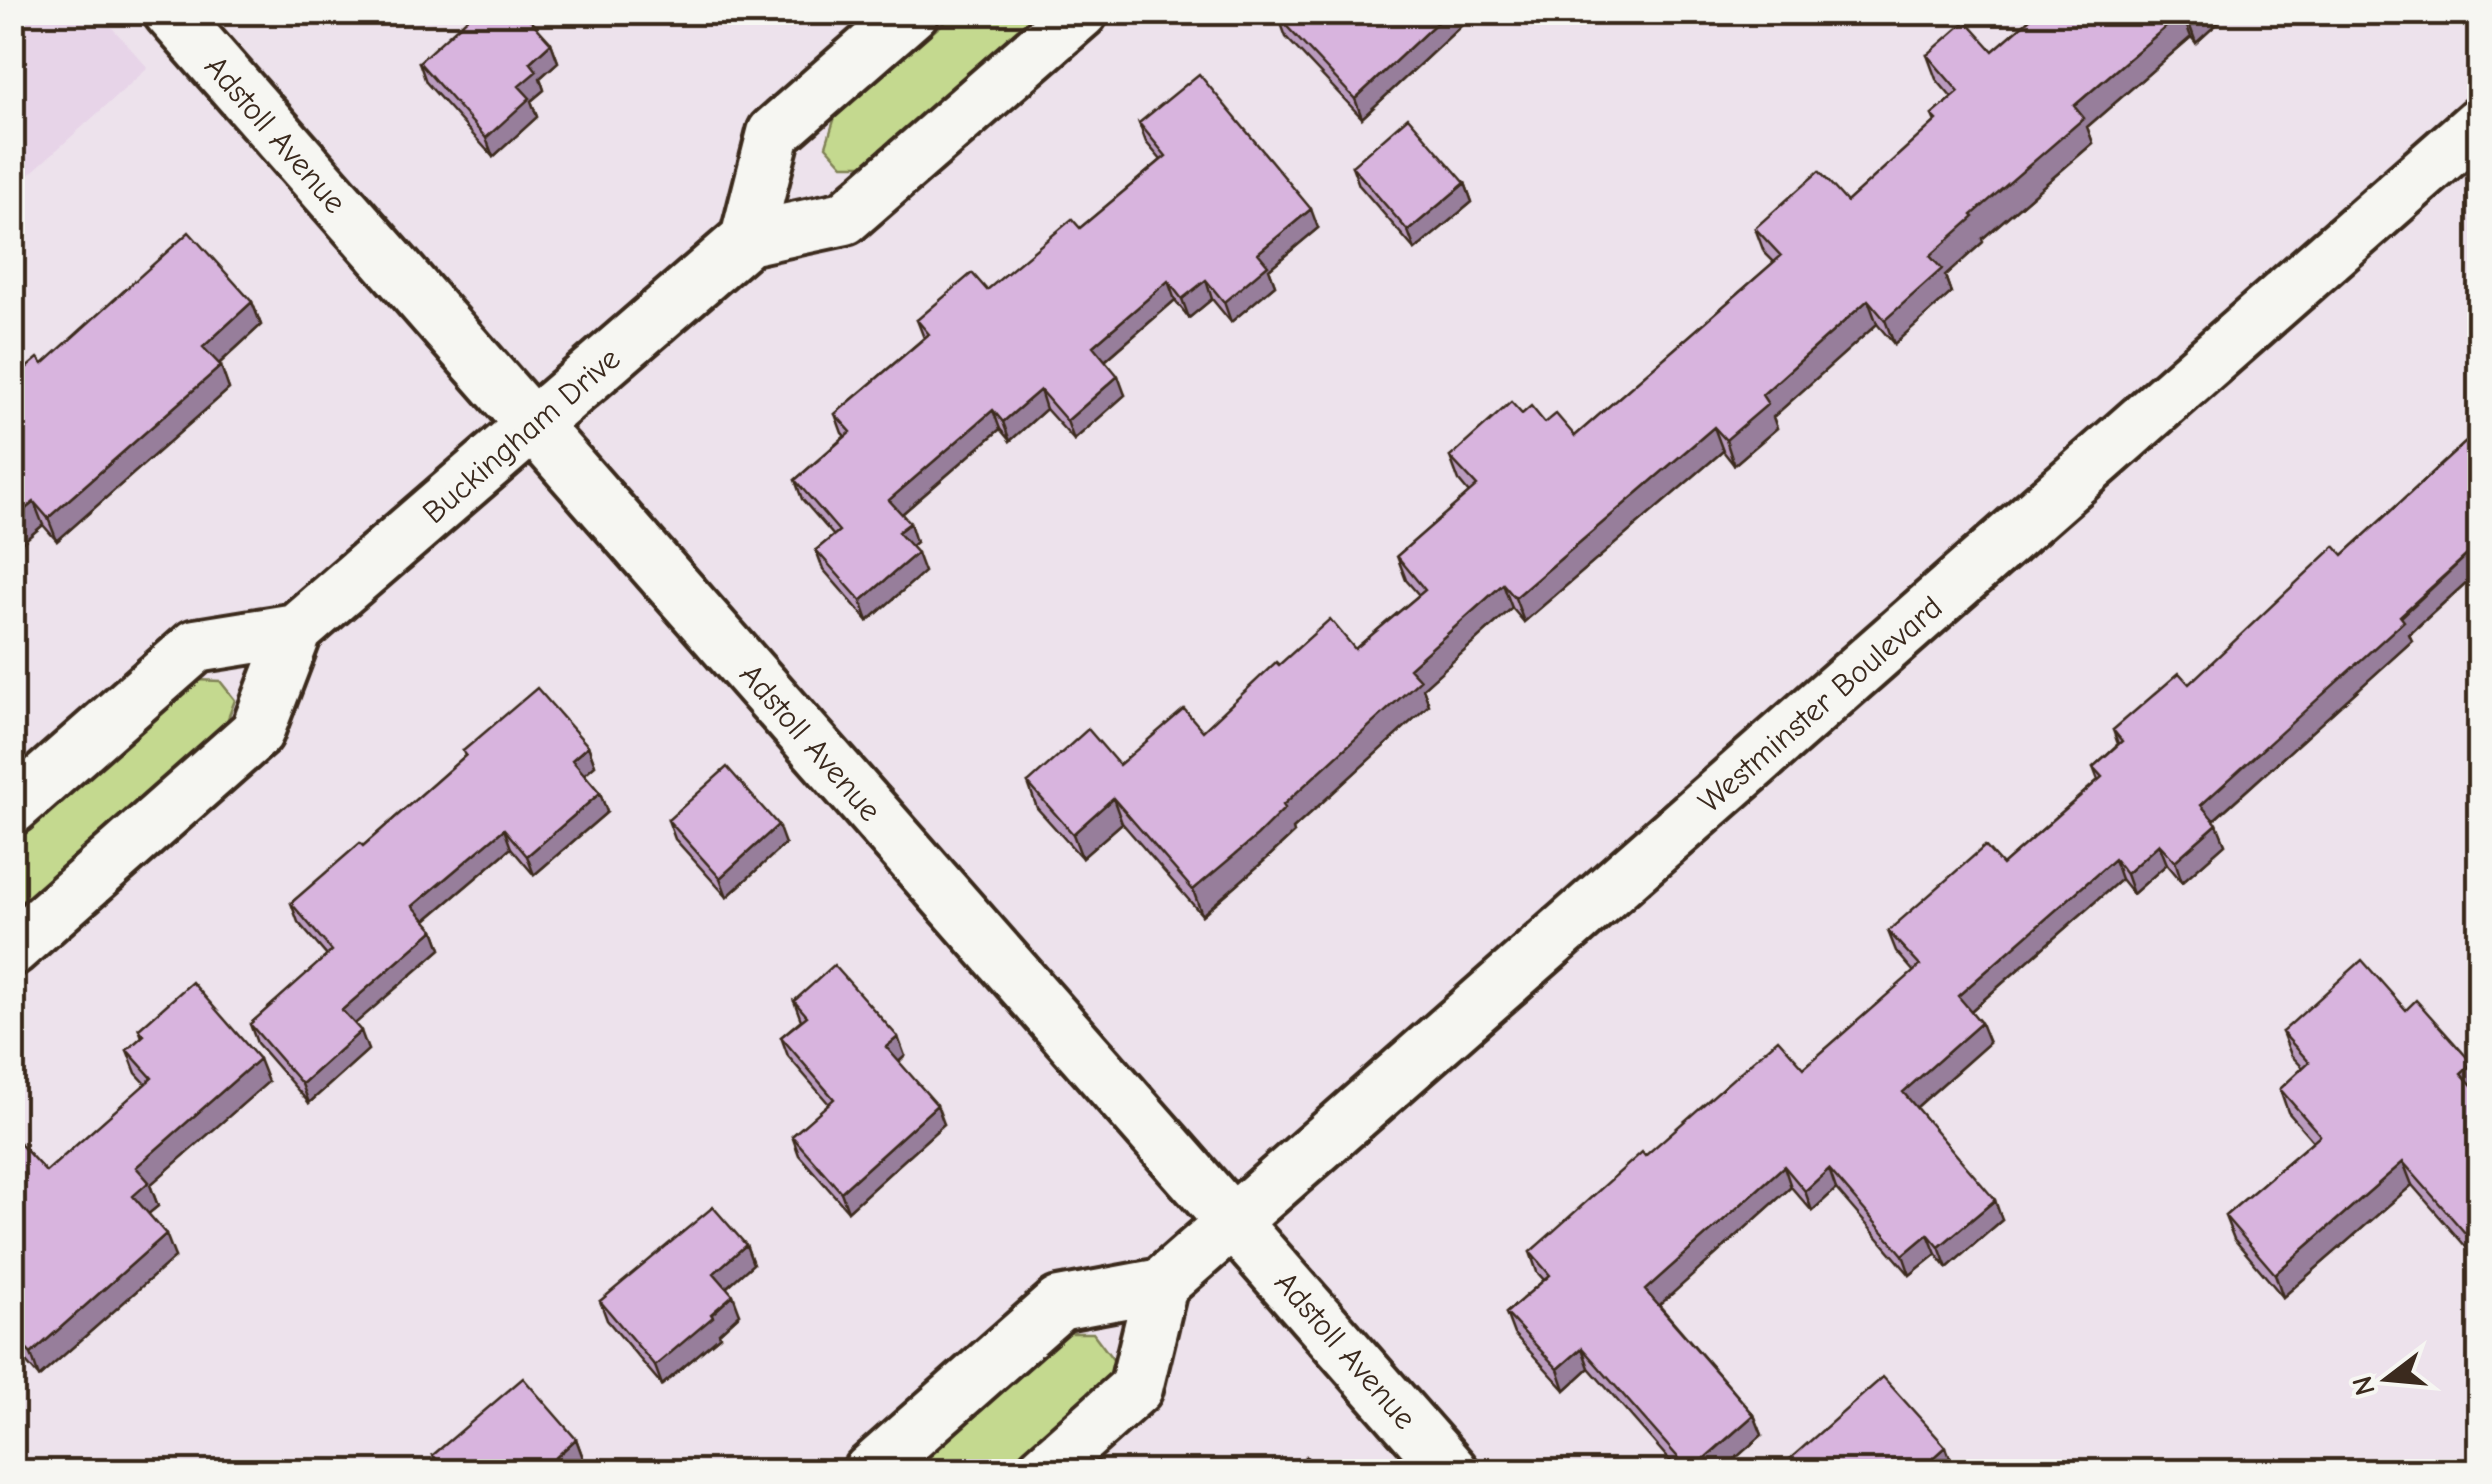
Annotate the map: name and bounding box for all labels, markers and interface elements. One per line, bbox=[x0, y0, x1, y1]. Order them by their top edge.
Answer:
street label: Adstoll Avenue bbox=[197, 48, 354, 220]
street label: Buckingham Drive bbox=[415, 340, 627, 531]
street label: Westminster Boulevard bbox=[1691, 589, 1950, 820]
street label: Adstoll Avenue bbox=[732, 656, 889, 828]
street label: Adstoll Avenue bbox=[1267, 1264, 1424, 1436]
north arrow bbox=[2337, 1329, 2437, 1429]
text: N bbox=[2346, 1372, 2382, 1399]

